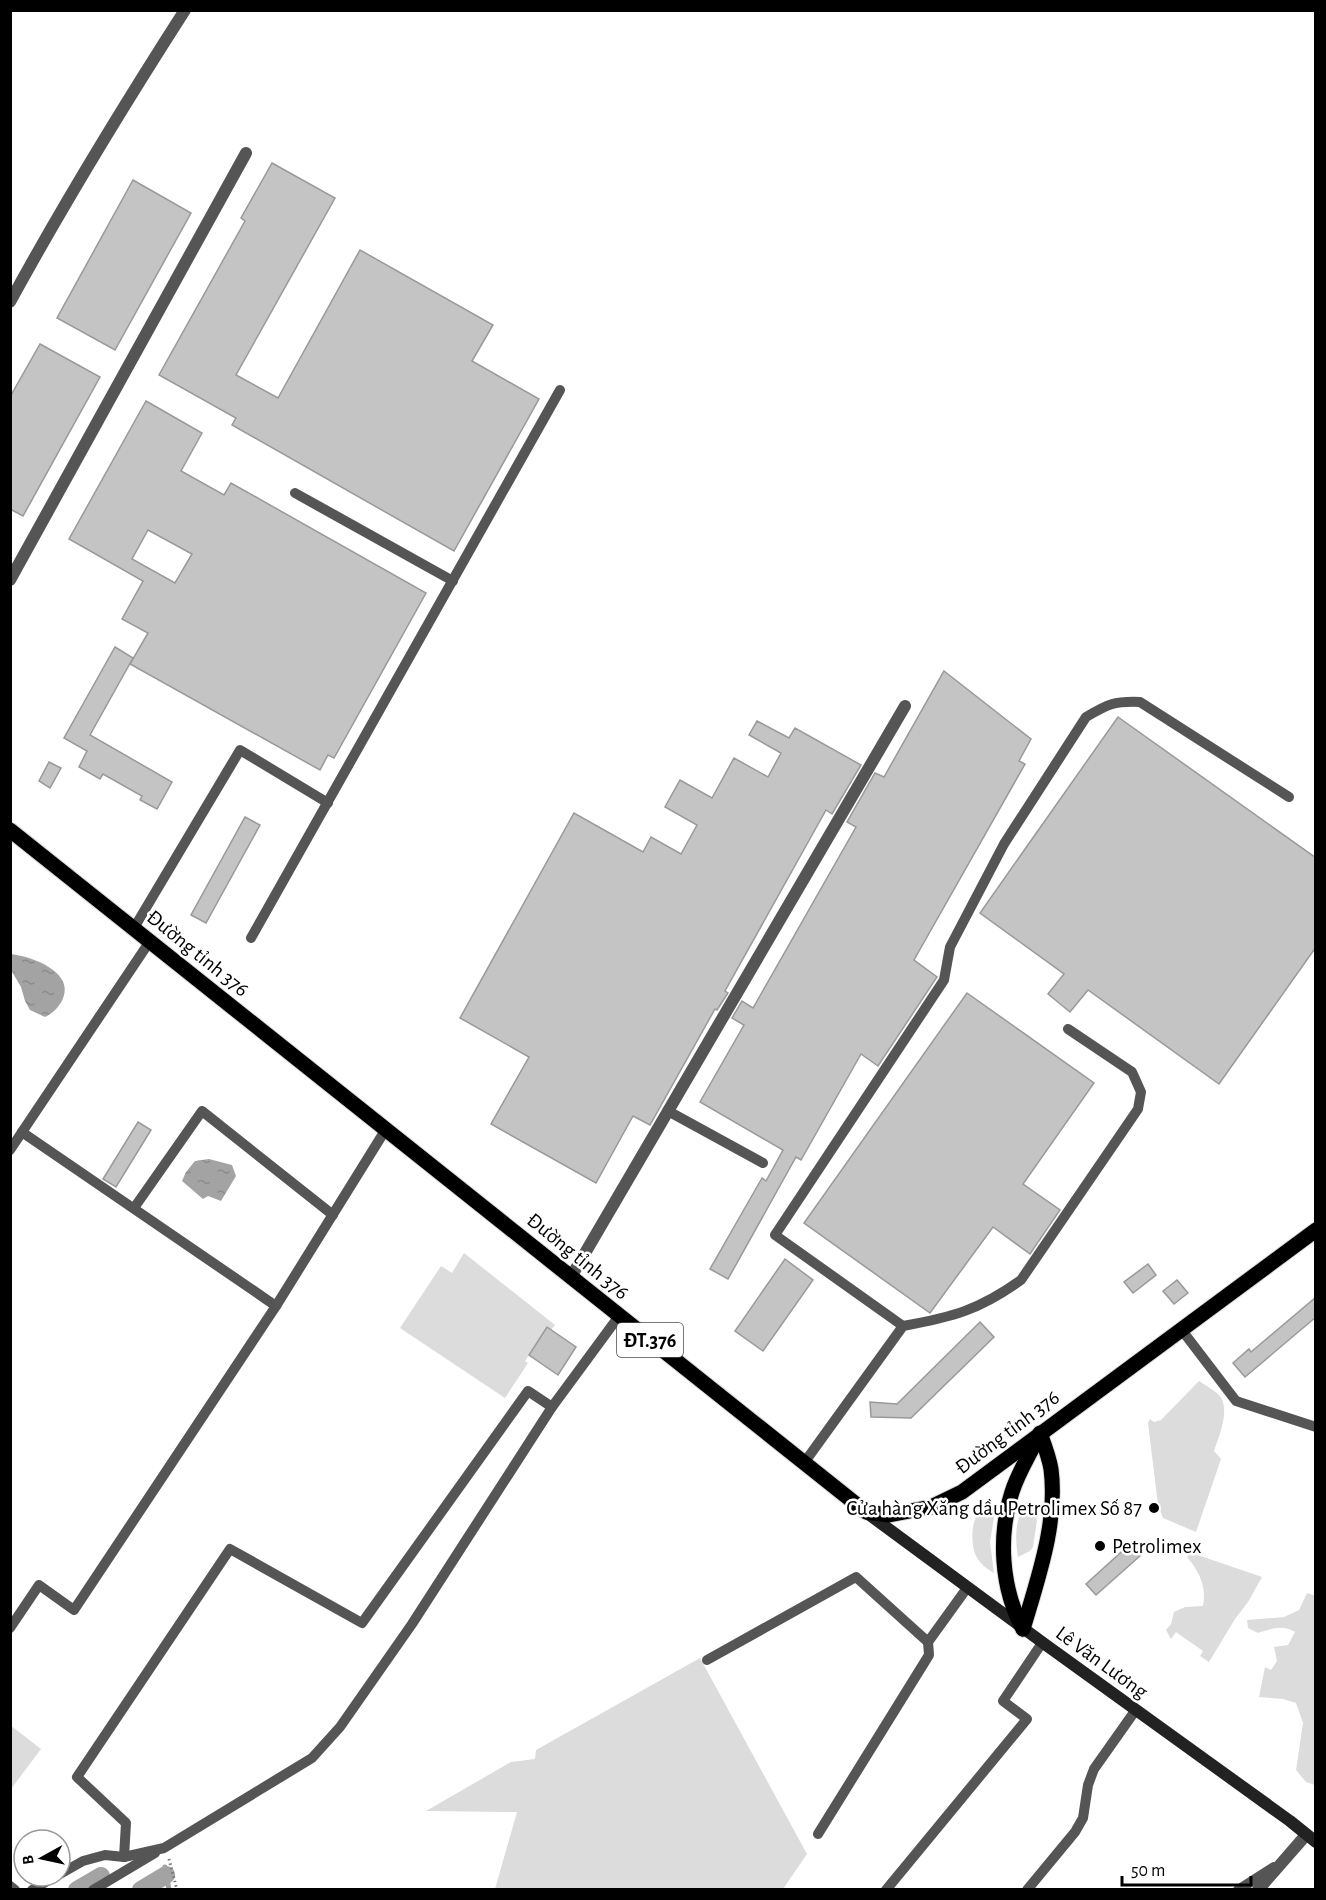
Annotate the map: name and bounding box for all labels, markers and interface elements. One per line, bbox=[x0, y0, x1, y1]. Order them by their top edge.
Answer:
street label: Đường tỉnh 376 bbox=[143, 906, 253, 1001]
street label: Đường tỉnh 376 bbox=[523, 1209, 633, 1304]
road number: ĐT.376 bbox=[617, 1323, 683, 1357]
street label: Đường tỉnh 376 bbox=[951, 1387, 1063, 1478]
place label: Cửa hàng Xăng dầu Petrolimex Số 87 bbox=[846, 1498, 1142, 1519]
marker: Cửa hàng Xăng dầu Petrolimex Số 87 bbox=[1147, 1501, 1161, 1515]
place label: Petrolimex bbox=[1112, 1536, 1201, 1557]
marker: Petrolimex bbox=[1093, 1539, 1107, 1553]
street label: Lê Văn Lương bbox=[1052, 1622, 1152, 1703]
north arrow bbox=[12, 1828, 72, 1888]
scale bar bbox=[1122, 1849, 1251, 1887]
text: B bbox=[20, 1854, 37, 1866]
text: 50 m bbox=[1131, 1862, 1165, 1880]

